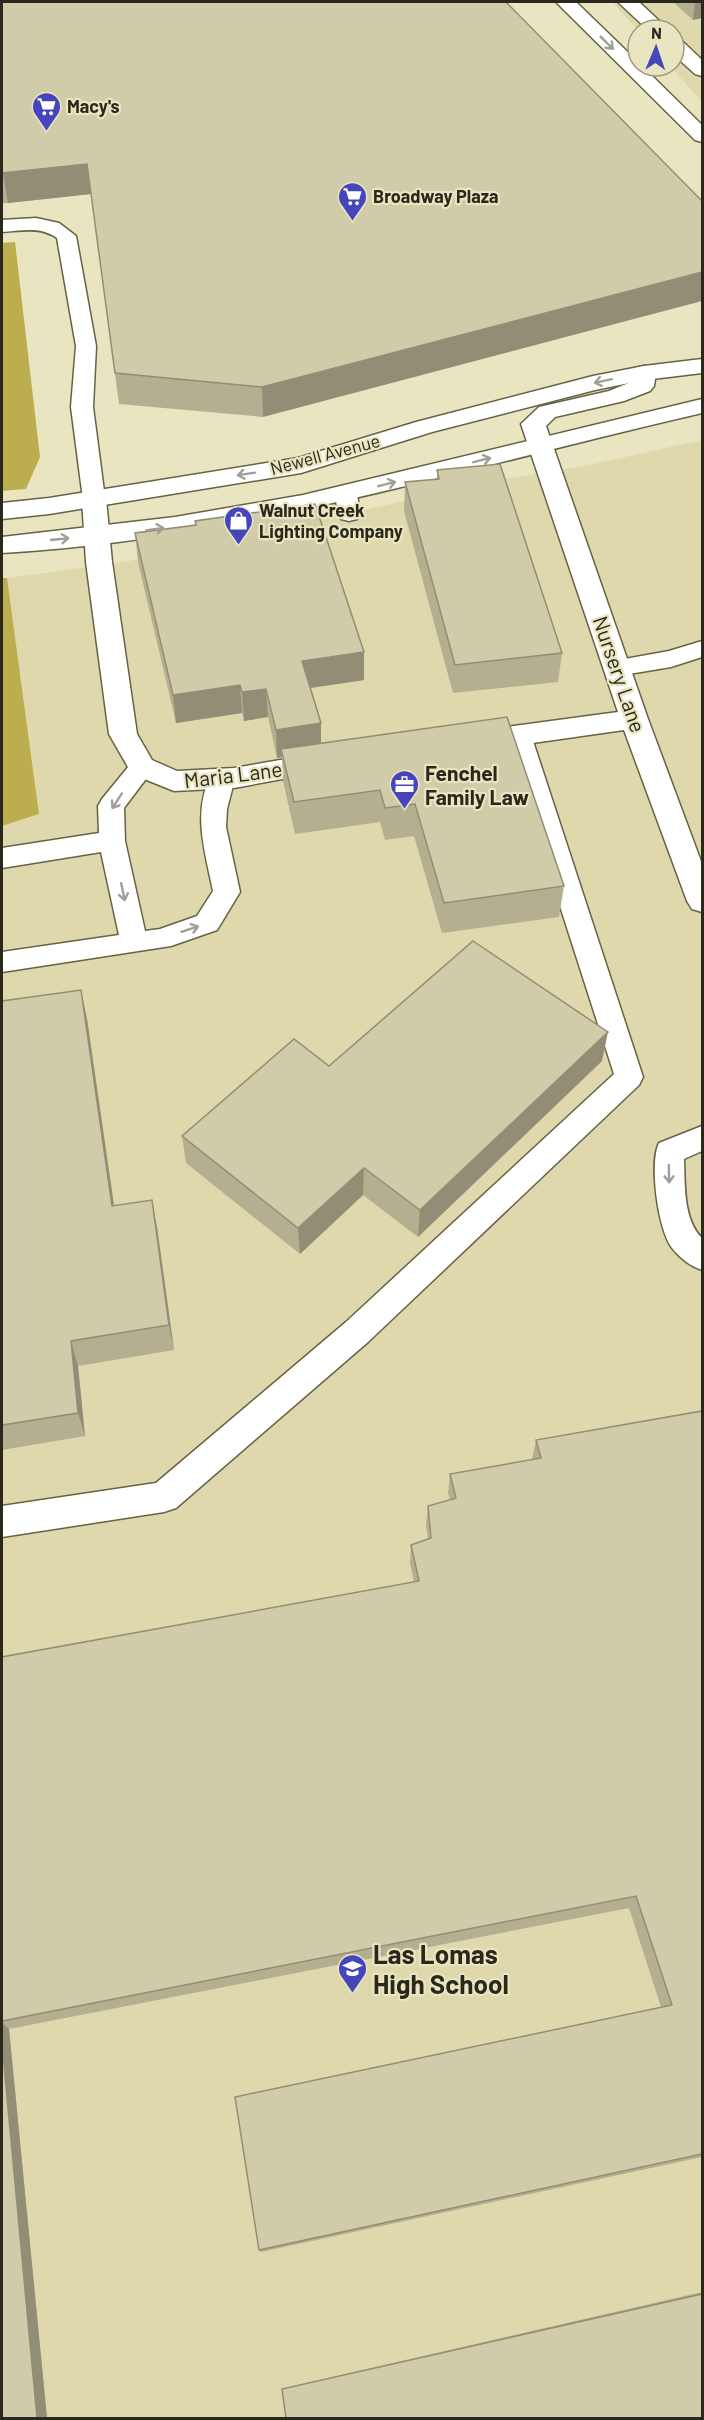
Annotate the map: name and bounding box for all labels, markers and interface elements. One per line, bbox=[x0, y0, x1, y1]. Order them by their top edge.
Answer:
north arrow bbox=[626, 18, 686, 78]
text: N bbox=[651, 23, 662, 42]
one-way arrow bbox=[600, 35, 615, 50]
supermarket icon: Macy's bbox=[30, 90, 62, 132]
place label: Macy's bbox=[67, 95, 120, 117]
supermarket icon: Broadway Plaza bbox=[336, 180, 368, 222]
place label: Broadway Plaza bbox=[373, 185, 499, 207]
one-way arrow bbox=[594, 376, 614, 387]
street label: Newell Avenue bbox=[268, 429, 382, 479]
one-way arrow bbox=[472, 454, 491, 466]
one-way arrow bbox=[236, 469, 256, 480]
one-way arrow bbox=[377, 478, 396, 489]
place label: Walnut Creek Lighting Company bbox=[259, 499, 403, 542]
shop icon: Walnut Creek Lighting Company bbox=[222, 504, 254, 546]
one-way arrow bbox=[144, 523, 164, 534]
one-way arrow bbox=[49, 533, 69, 544]
street label: Nursery Lane bbox=[588, 613, 652, 735]
street label: Maria Lane bbox=[182, 756, 284, 792]
place label: Fenchel Family Law bbox=[425, 760, 529, 809]
office icon: Fenchel Family Law bbox=[388, 768, 420, 810]
one-way arrow bbox=[110, 792, 123, 809]
one-way arrow bbox=[118, 881, 129, 901]
one-way arrow bbox=[180, 923, 199, 934]
one-way arrow bbox=[663, 1163, 675, 1183]
place label: Las Lomas High School bbox=[373, 1938, 509, 1999]
school or university icon: Las Lomas High School bbox=[336, 1952, 368, 1994]

